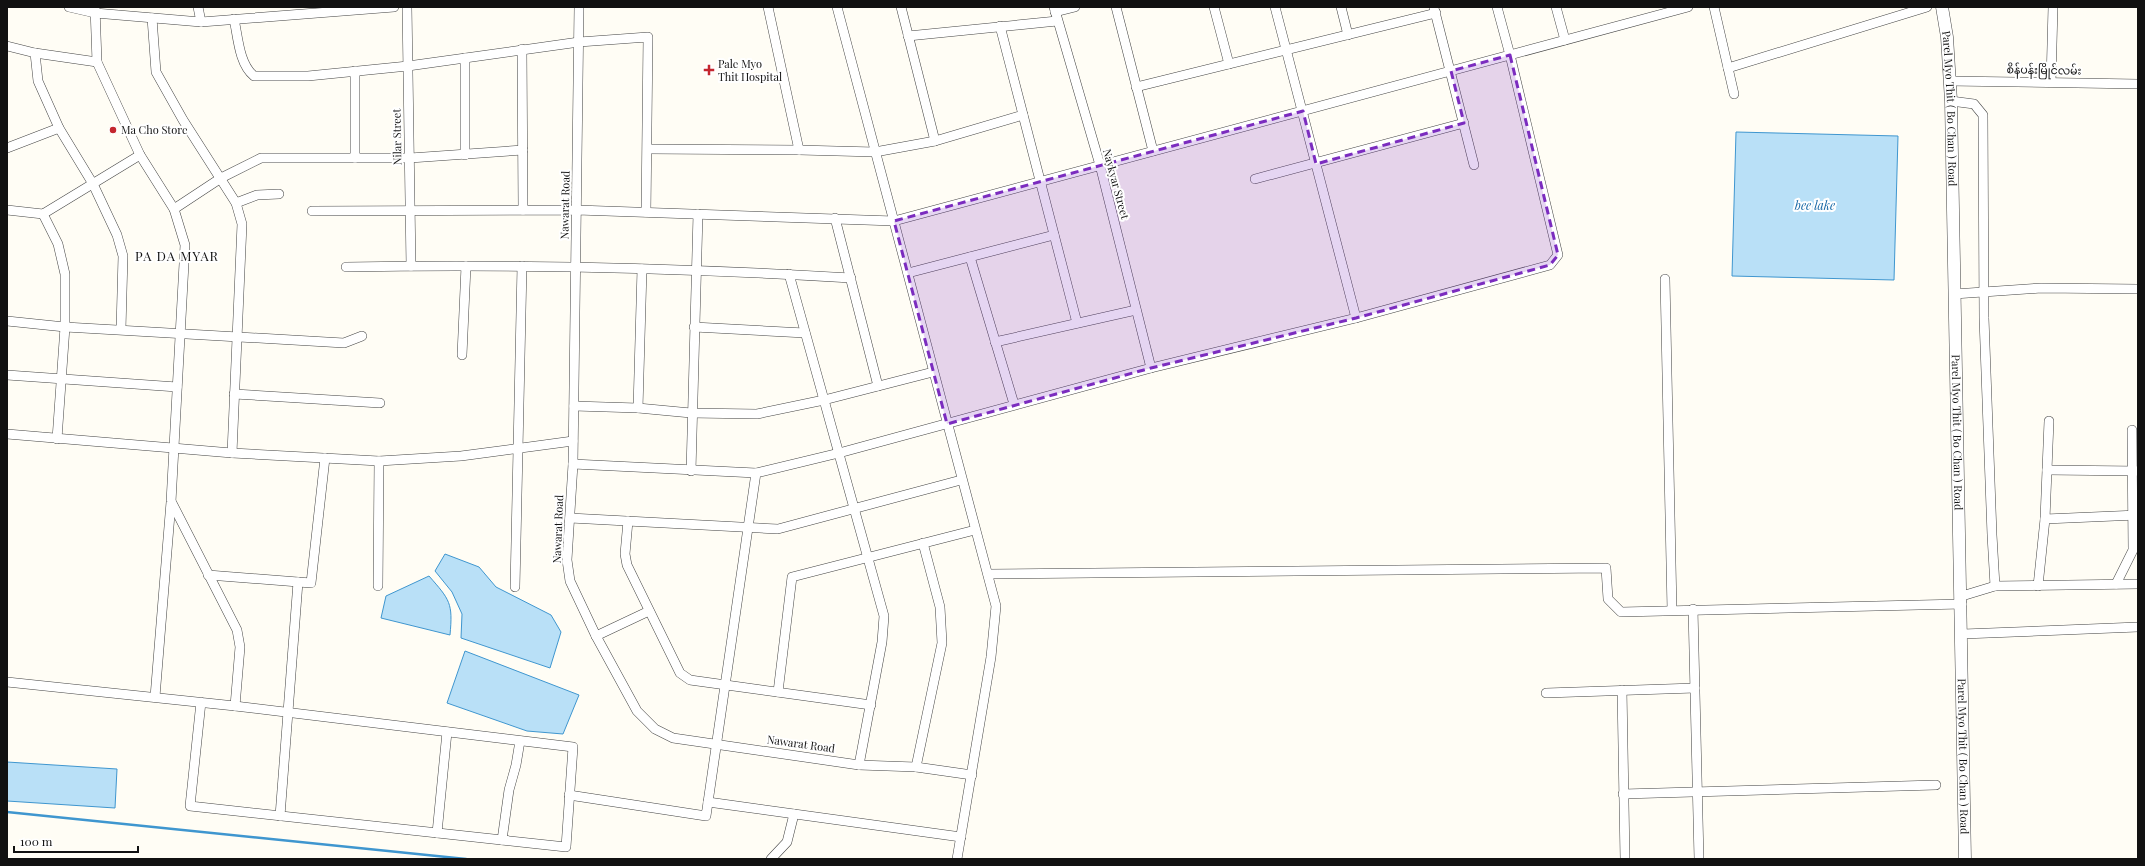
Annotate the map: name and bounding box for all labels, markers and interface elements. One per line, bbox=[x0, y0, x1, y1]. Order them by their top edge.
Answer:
street label: Parel Myo Thit ( Bo Chan ) Road bbox=[1939, 29, 1961, 187]
place label: Pale Myo Thit Hospital bbox=[718, 56, 782, 84]
street label: စိန်ပန်းမြိုင်လမ်း bbox=[2006, 61, 2082, 80]
marker: Pale Myo Thit Hospital bbox=[703, 64, 715, 76]
street label: Nilar Street bbox=[389, 109, 404, 165]
place label: Ma Cho Store bbox=[121, 122, 188, 137]
marker: Ma Cho Store bbox=[108, 125, 118, 135]
street label: Naykyar Street bbox=[1100, 147, 1133, 221]
street label: Nawarat Road bbox=[556, 170, 573, 239]
water label: bee lake bbox=[1794, 197, 1835, 213]
district label: PA DA MYAR bbox=[135, 247, 219, 264]
street label: Parel Myo Thit ( Bo Chan ) Road bbox=[1949, 354, 1967, 511]
street label: Nawarat Road bbox=[549, 494, 566, 564]
street label: Parel Myo Thit ( Bo Chan ) Road bbox=[1955, 678, 1973, 835]
street label: Nawarat Road bbox=[766, 731, 837, 756]
scale bar bbox=[14, 828, 138, 854]
text: 100 m bbox=[20, 833, 53, 849]

